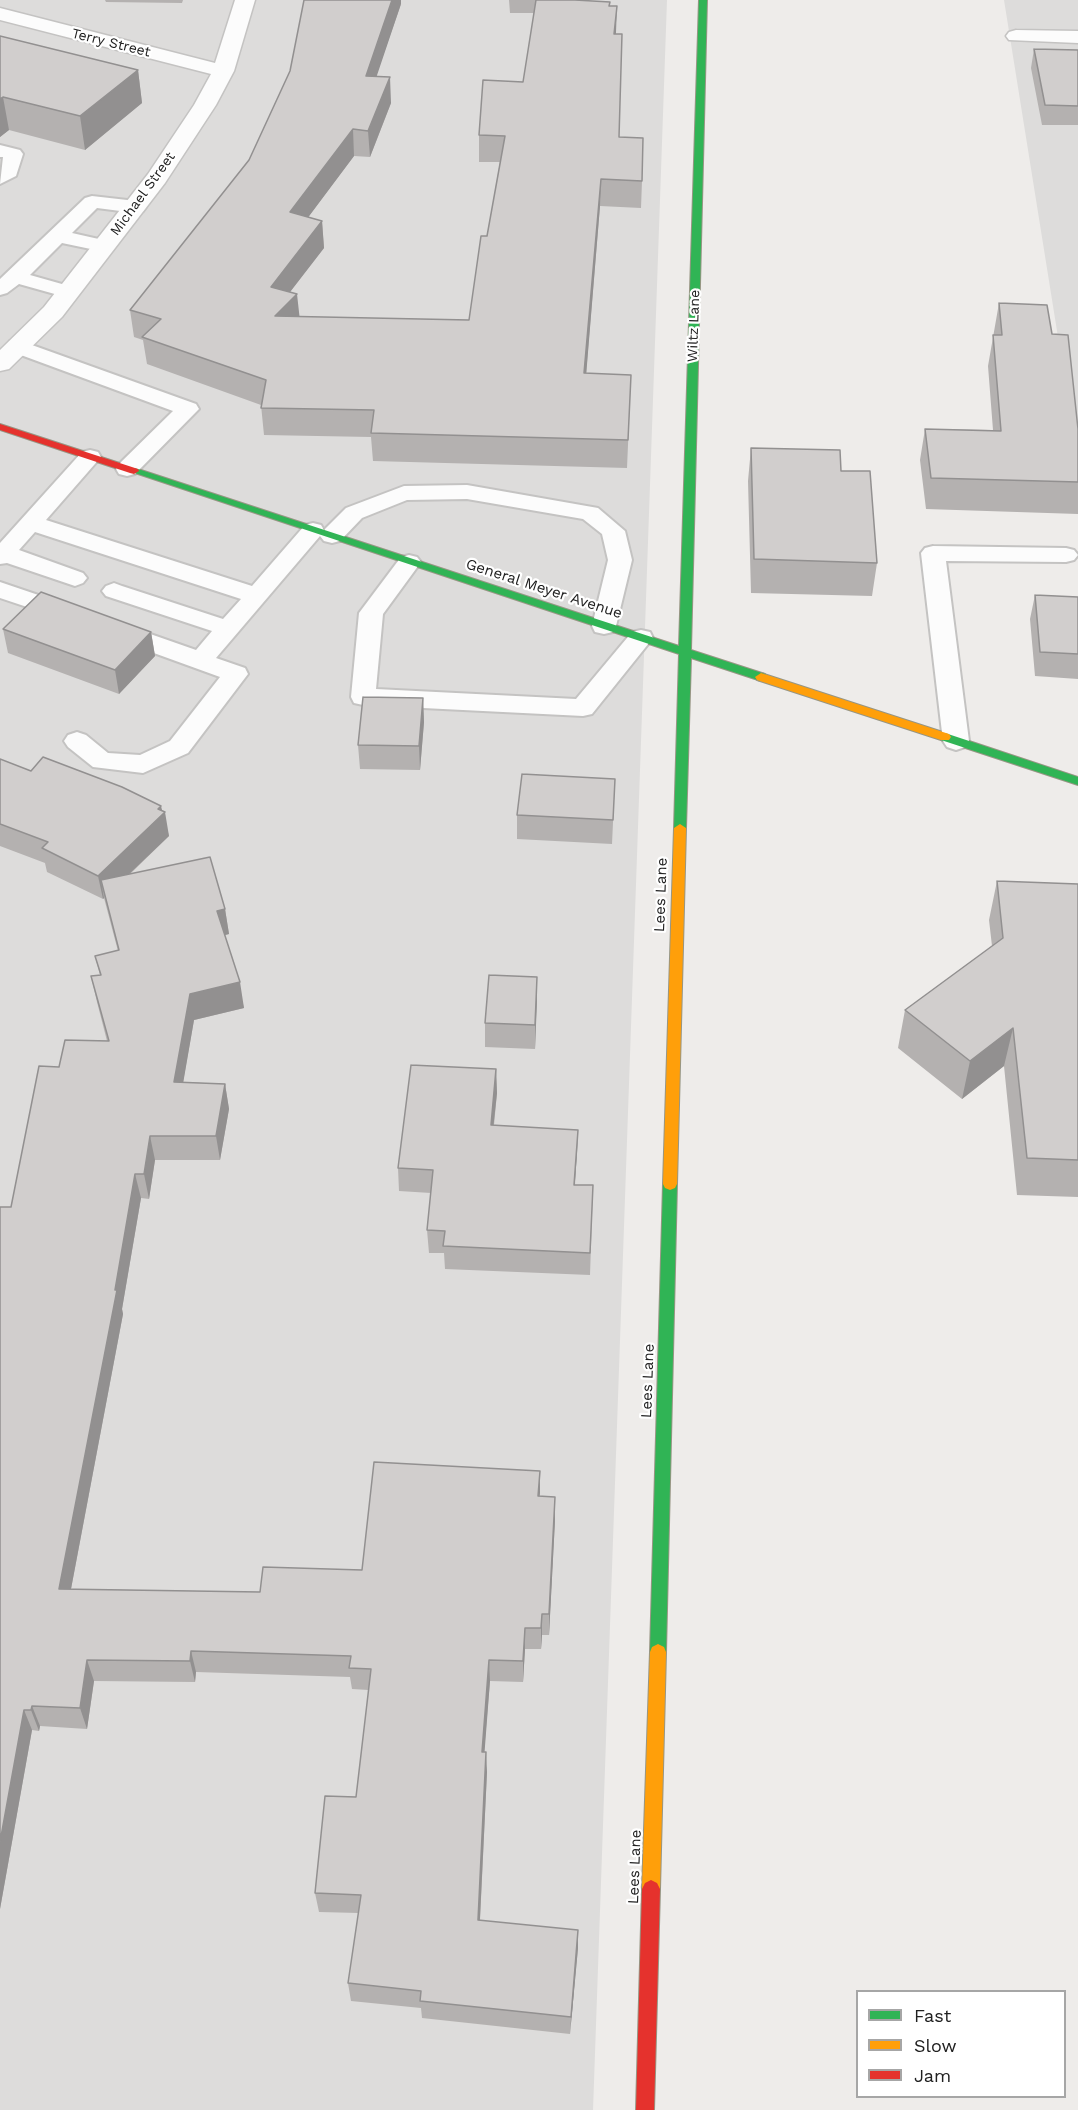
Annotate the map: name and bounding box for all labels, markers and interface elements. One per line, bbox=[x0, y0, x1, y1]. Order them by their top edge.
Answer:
street label: Terry Street bbox=[70, 25, 152, 61]
street label: Michael Street bbox=[107, 149, 179, 239]
street label: Wiltz Lane bbox=[684, 290, 704, 362]
street label: General Meyer Avenue bbox=[464, 555, 624, 623]
street label: Lees Lane bbox=[651, 857, 671, 933]
street label: Lees Lane bbox=[638, 1343, 658, 1419]
street label: Lees Lane bbox=[625, 1829, 645, 1905]
legend bbox=[856, 1990, 1066, 2098]
text: Fast bbox=[914, 2005, 951, 2026]
text: Slow bbox=[914, 2035, 957, 2056]
text: Jam bbox=[914, 2065, 951, 2086]

